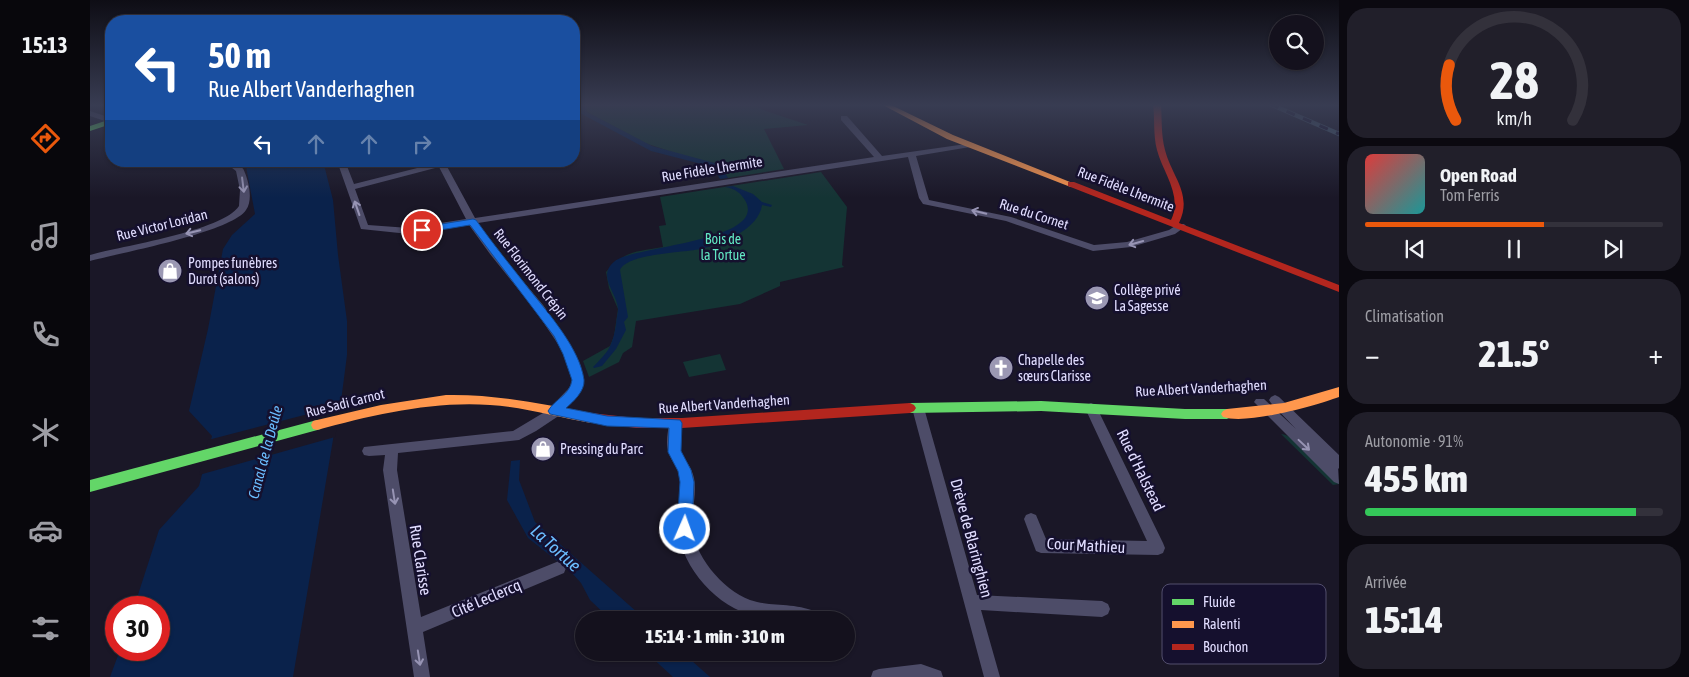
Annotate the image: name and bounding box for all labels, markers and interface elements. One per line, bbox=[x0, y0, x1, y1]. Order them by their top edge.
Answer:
map controls bbox=[1269, 15, 1324, 70]
button: search bbox=[1269, 15, 1324, 70]
text: 15:13 bbox=[22, 32, 68, 58]
icon: left bbox=[125, 35, 190, 100]
text: 50 m bbox=[208, 35, 271, 75]
text: 28 bbox=[1490, 50, 1538, 110]
text: Rue Albert Vanderhaghen bbox=[208, 76, 415, 102]
text: km/h bbox=[1496, 108, 1532, 129]
icon: directions bbox=[28, 121, 63, 156]
icon: left bbox=[249, 130, 277, 158]
icon: ahead bbox=[302, 130, 330, 158]
icon: ahead bbox=[355, 130, 383, 158]
icon: right bbox=[408, 130, 436, 158]
street label: Rue Fidèle Lhermite bbox=[660, 153, 764, 185]
street label: Rue Fidèle Lhermite bbox=[1076, 163, 1176, 215]
text: Open Road bbox=[1440, 164, 1517, 186]
one-way arrow bbox=[238, 177, 248, 193]
text: Tom Ferris bbox=[1440, 186, 1499, 204]
street label: Rue du Cornet bbox=[998, 195, 1070, 233]
one-way arrow bbox=[352, 200, 361, 216]
street label: Rue Victor Loridan bbox=[115, 206, 209, 244]
one-way arrow bbox=[972, 207, 988, 216]
pin bbox=[401, 209, 443, 251]
icon: arrive bbox=[408, 216, 436, 244]
icon: music bbox=[28, 219, 63, 254]
street label: Rue Florimond Crépin bbox=[491, 225, 571, 323]
one-way arrow bbox=[185, 228, 201, 237]
park label: Bois de la Tortue bbox=[700, 231, 746, 263]
icon: previous bbox=[1401, 235, 1429, 263]
icon: pause bbox=[1500, 235, 1528, 263]
icon: next bbox=[1599, 235, 1627, 263]
one-way arrow bbox=[1128, 238, 1144, 248]
place label: Pompes funèbres Durot (salons) bbox=[188, 255, 277, 287]
shop icon: Pompes funèbres Durot (salons) bbox=[157, 258, 183, 284]
place label: Collège privé La Sagesse bbox=[1114, 282, 1181, 314]
school or university icon: Collège privé La Sagesse bbox=[1084, 285, 1110, 311]
text: Climatisation bbox=[1365, 307, 1444, 325]
icon: phone bbox=[28, 317, 63, 352]
text: 21.5° bbox=[1479, 332, 1549, 375]
text: − bbox=[1365, 338, 1380, 370]
text: + bbox=[1648, 338, 1663, 370]
place label: Chapelle des sœurs Clarisse bbox=[1018, 352, 1091, 384]
church icon: Chapelle des sœurs Clarisse bbox=[988, 355, 1014, 381]
street label: Rue Albert Vanderhaghen bbox=[1135, 377, 1267, 399]
street label: Rue Sadi Carnot bbox=[304, 385, 386, 421]
street label: Rue Albert Vanderhaghen bbox=[658, 391, 790, 417]
water label: Canal de la Deûle bbox=[244, 403, 286, 500]
icon: climate bbox=[28, 415, 63, 450]
street label: Rue d'Halstead bbox=[1113, 426, 1169, 514]
text: Autonomie · 91% bbox=[1365, 432, 1463, 450]
shop icon: Pressing du Parc bbox=[530, 436, 556, 462]
one-way arrow bbox=[1297, 439, 1310, 451]
place label: Pressing du Parc bbox=[560, 441, 644, 457]
text: 455 km bbox=[1365, 457, 1468, 500]
street label: Drève de Blaringhien bbox=[946, 477, 997, 600]
one-way arrow bbox=[389, 489, 399, 505]
position arrow bbox=[658, 502, 710, 554]
icon: car bbox=[28, 513, 63, 548]
water label: La Tortue bbox=[527, 520, 585, 576]
street label: Rue Clarisse bbox=[407, 524, 435, 596]
street label: Cour Mathieu bbox=[1046, 534, 1126, 556]
text: Arrivée bbox=[1365, 573, 1407, 591]
street label: Cité Leclercq bbox=[449, 575, 524, 622]
legend bbox=[1162, 584, 1326, 664]
text: Fluide bbox=[1203, 594, 1235, 610]
speed limit sign: 30 bbox=[105, 596, 170, 661]
text: 15:14 bbox=[1365, 598, 1443, 641]
icon: filters bbox=[28, 611, 63, 646]
text: Ralenti bbox=[1203, 616, 1240, 632]
text: 15:14 · 1 min · 310 m bbox=[645, 625, 785, 647]
text: Bouchon bbox=[1203, 639, 1248, 655]
one-way arrow bbox=[414, 649, 424, 665]

